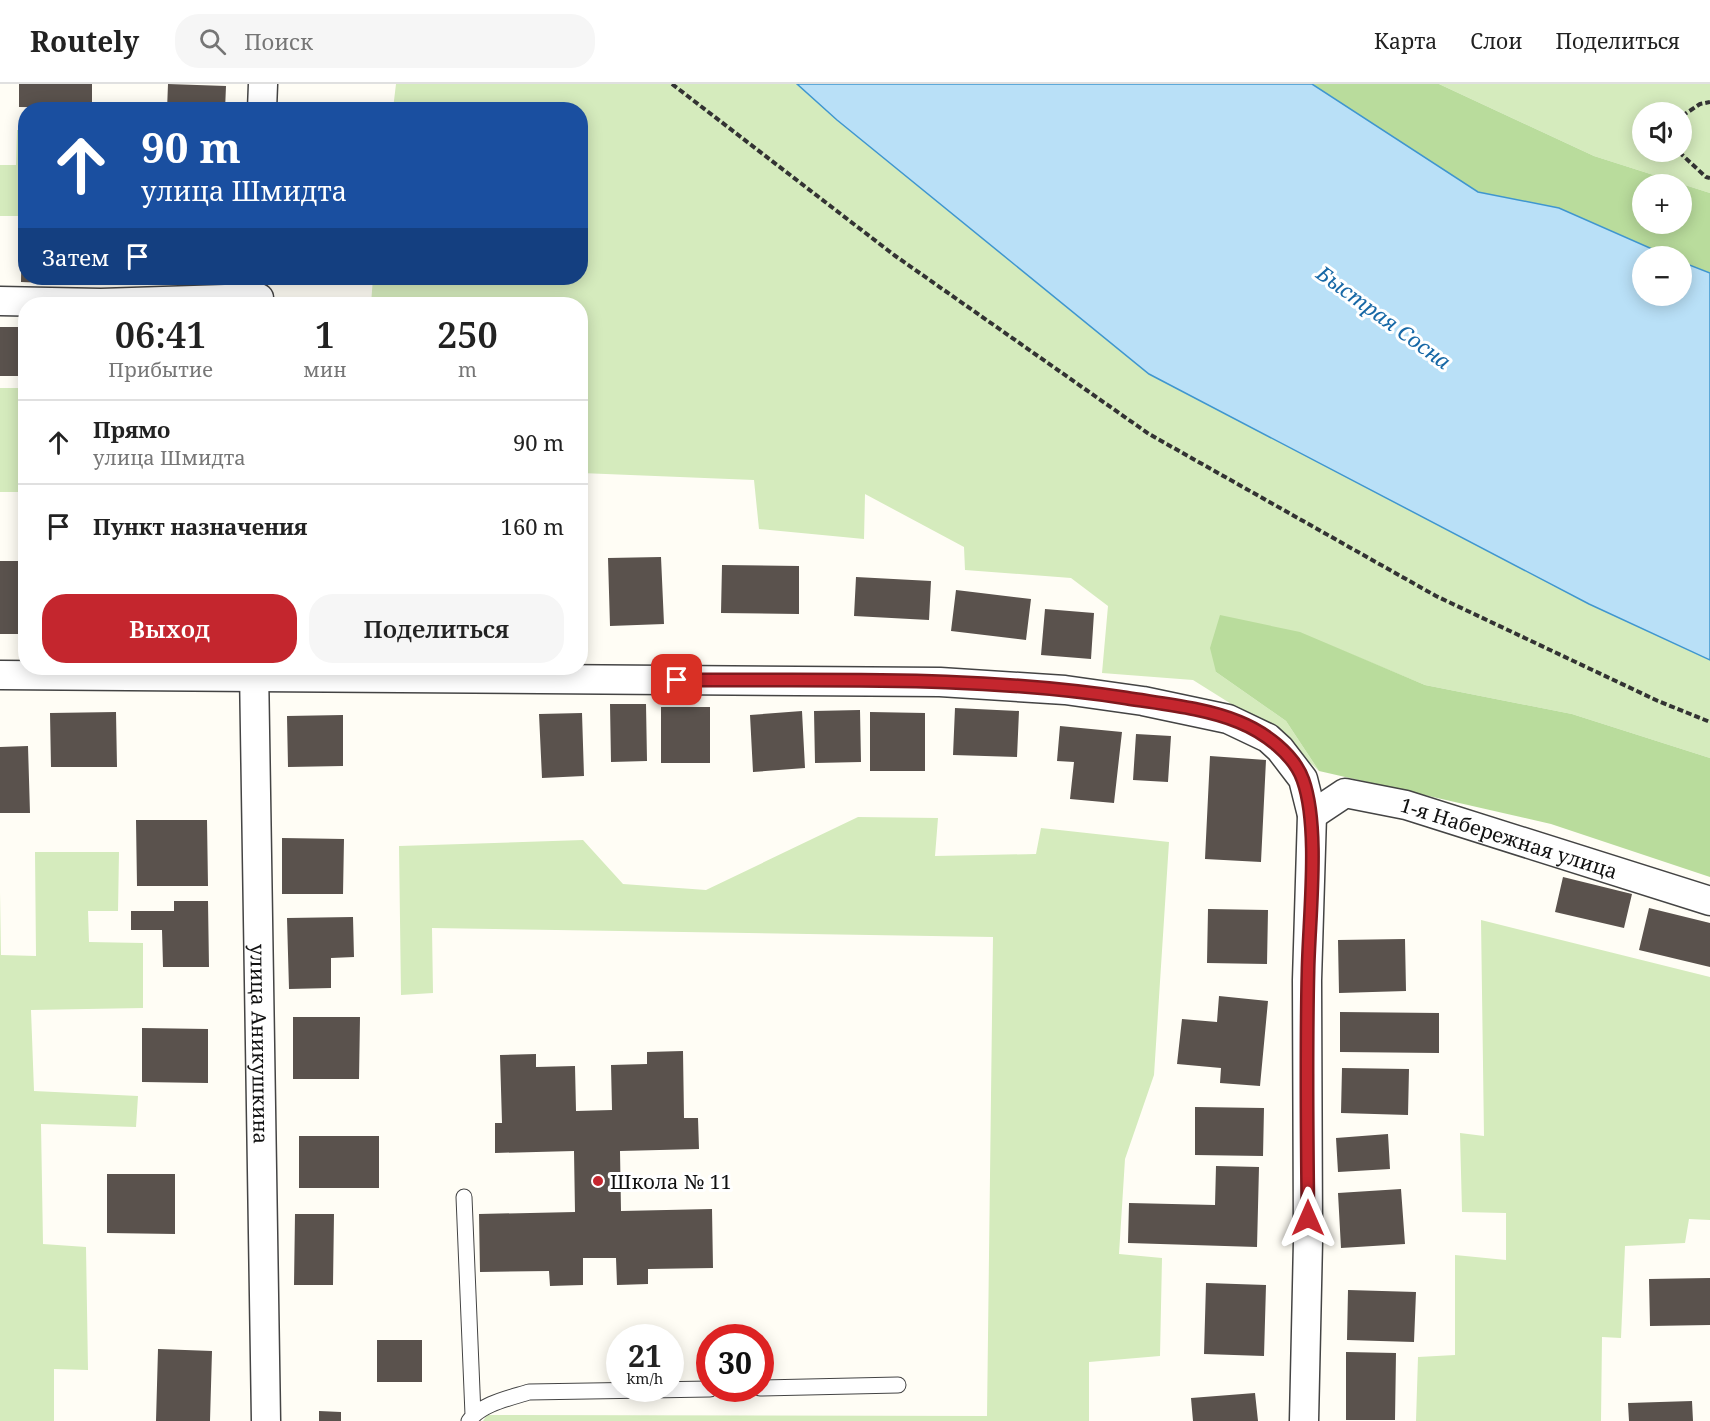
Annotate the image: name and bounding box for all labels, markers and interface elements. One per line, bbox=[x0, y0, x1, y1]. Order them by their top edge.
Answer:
search box bbox=[175, 14, 595, 68]
text: Routely bbox=[30, 22, 139, 60]
icon: search bbox=[196, 25, 229, 58]
text: Поиск bbox=[244, 26, 313, 56]
text: Карта bbox=[1374, 27, 1437, 55]
text: Слои bbox=[1470, 27, 1522, 55]
text: Поделиться bbox=[1555, 27, 1680, 55]
map controls bbox=[1632, 102, 1692, 306]
button: sound bbox=[1632, 102, 1692, 162]
text: 90 m bbox=[141, 118, 241, 175]
icon: ahead bbox=[42, 126, 120, 204]
text: улица Шмидта bbox=[141, 172, 347, 209]
button: + bbox=[1632, 174, 1692, 234]
icon: arrive bbox=[121, 240, 154, 273]
text: Затем bbox=[42, 242, 109, 272]
button: − bbox=[1632, 246, 1692, 306]
water label: Быстрая Сосна bbox=[1310, 258, 1457, 375]
text: 06:41 bbox=[115, 310, 207, 359]
text: 1 bbox=[315, 310, 335, 359]
text: 250 bbox=[437, 310, 498, 359]
text: Прибытие bbox=[108, 356, 213, 383]
text: мин bbox=[303, 356, 347, 383]
text: m bbox=[458, 356, 477, 383]
text: Прямо bbox=[93, 414, 170, 444]
icon: ahead bbox=[42, 426, 75, 459]
text: 90 m bbox=[513, 427, 564, 457]
text: улица Шмидта bbox=[93, 444, 246, 471]
icon: arrive bbox=[42, 510, 75, 543]
text: Пункт назначения bbox=[93, 511, 307, 541]
text: 160 m bbox=[501, 511, 564, 541]
button: Выход bbox=[42, 594, 297, 663]
button: Поделиться bbox=[309, 594, 564, 663]
pin bbox=[651, 654, 702, 705]
icon: arrive bbox=[660, 663, 693, 696]
street label: 1-я Набережная улица bbox=[1397, 791, 1621, 885]
street label: улица Аникушкина bbox=[245, 944, 275, 1144]
place label: Школа № 11 bbox=[610, 1168, 732, 1195]
marker: Школа № 11 bbox=[591, 1174, 605, 1188]
position arrow bbox=[1276, 1186, 1340, 1250]
speed limit sign: 30 bbox=[696, 1324, 774, 1402]
text: 21 bbox=[628, 1335, 662, 1376]
text: km/h bbox=[627, 1368, 663, 1388]

